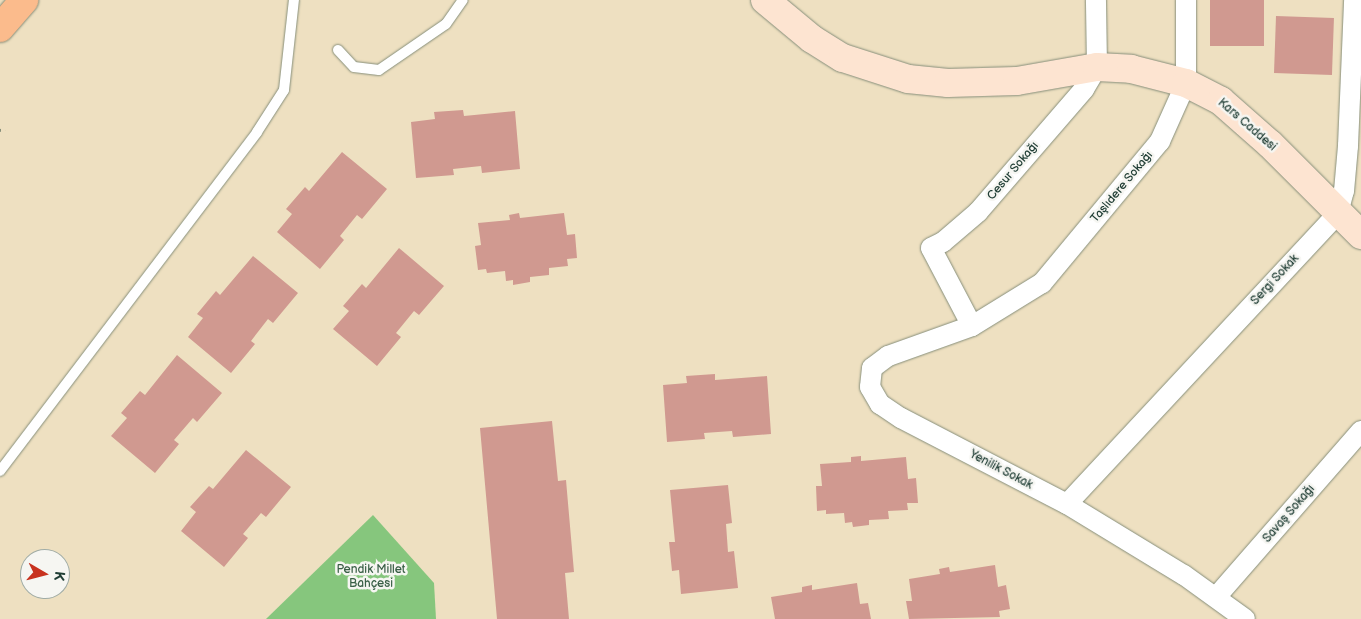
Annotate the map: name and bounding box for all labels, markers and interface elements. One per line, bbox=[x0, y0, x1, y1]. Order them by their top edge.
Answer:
street label: Kars Caddesi bbox=[1215, 96, 1279, 154]
street label: Cesur Sokağı bbox=[984, 139, 1042, 203]
street label: Taşlıdere Sokağı bbox=[1088, 148, 1156, 226]
street label: Sergi Sokak bbox=[1248, 252, 1302, 308]
street label: Yenilik Sokak bbox=[967, 447, 1035, 493]
street label: Savaş Sokağı bbox=[1260, 482, 1318, 546]
north arrow bbox=[20, 549, 70, 599]
park label: Pendik Millet Bahçesi bbox=[337, 563, 405, 591]
text: K bbox=[50, 570, 68, 582]

